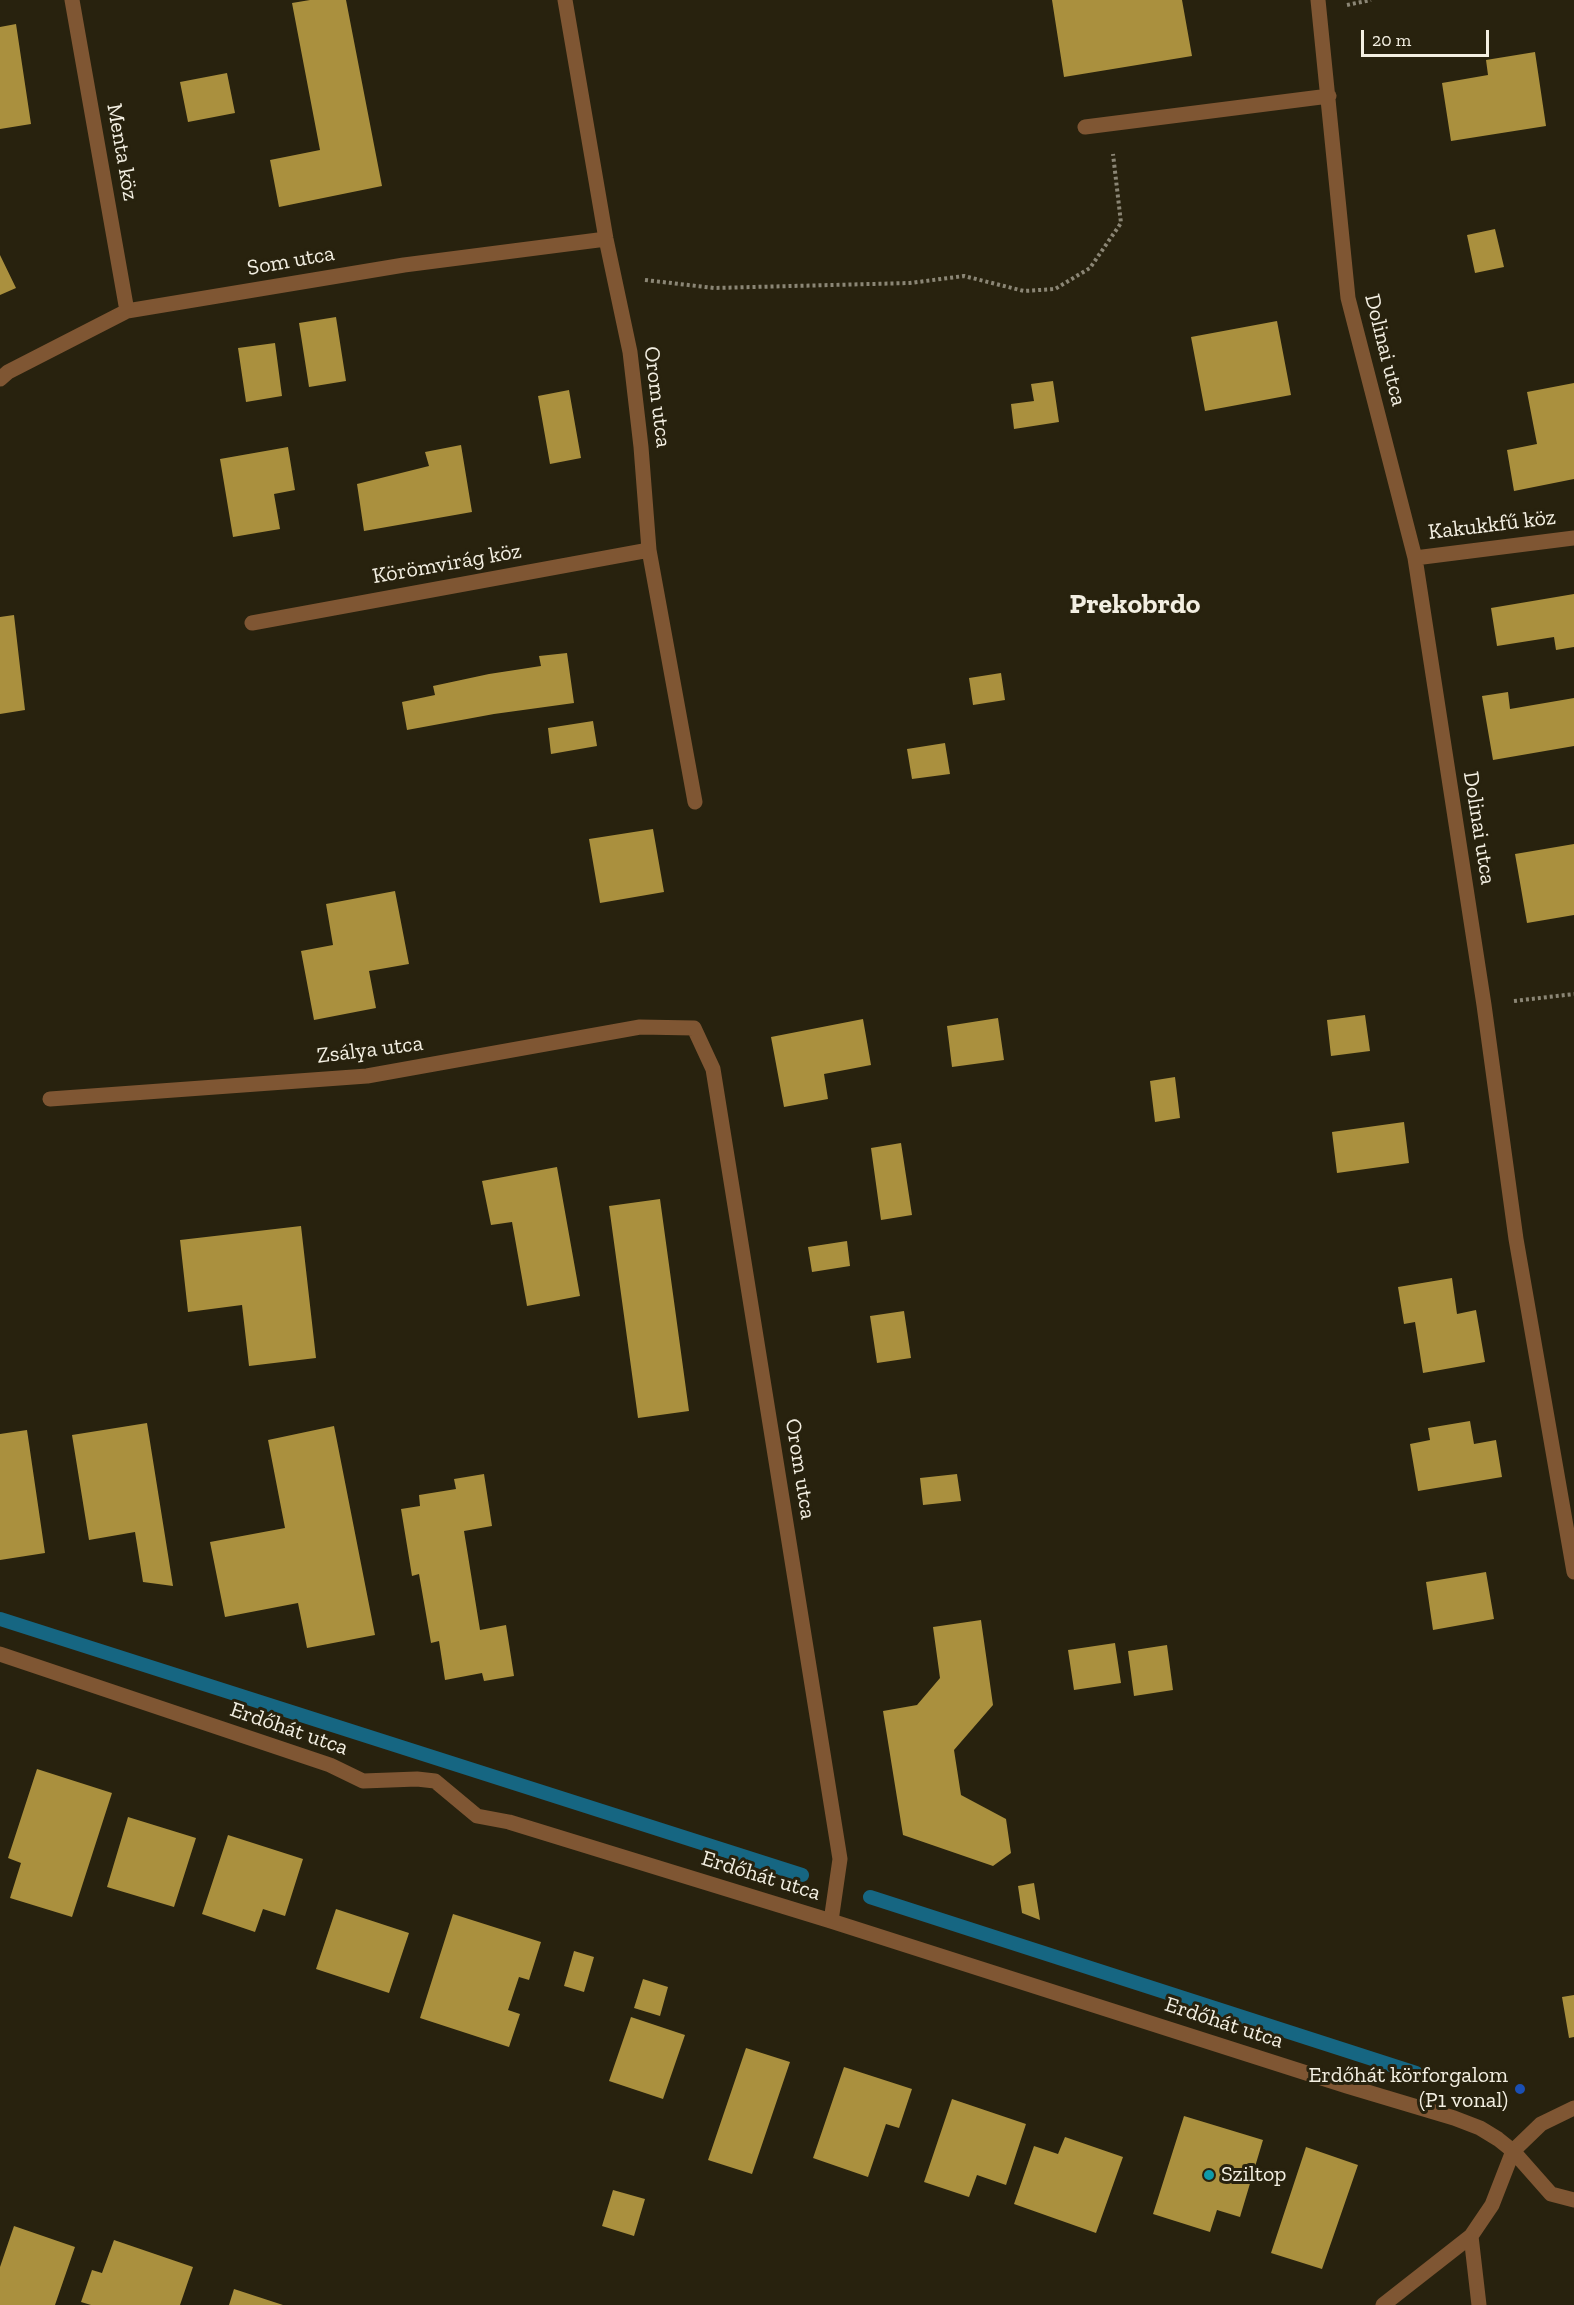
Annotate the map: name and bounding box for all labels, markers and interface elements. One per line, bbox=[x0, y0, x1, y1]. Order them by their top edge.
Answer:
scale bar bbox=[1364, 18, 1492, 56]
text: 20 m bbox=[1372, 29, 1411, 51]
street label: Menta köz bbox=[100, 101, 144, 203]
street label: Som utca bbox=[245, 240, 337, 282]
street label: Dolinai utca bbox=[1358, 291, 1412, 409]
street label: Orom utca bbox=[638, 345, 676, 449]
street label: Kakukkfű köz bbox=[1427, 504, 1557, 546]
street label: Körömvirág köz bbox=[370, 538, 524, 590]
district label: Prekobrdo bbox=[1070, 588, 1200, 622]
street label: Dolinai utca bbox=[1457, 769, 1501, 887]
street label: Zsálya utca bbox=[315, 1030, 425, 1070]
street label: Orom utca bbox=[779, 1417, 821, 1521]
street label: Erdőhát utca bbox=[227, 1697, 351, 1761]
street label: Erdőhát utca bbox=[698, 1845, 824, 1907]
street label: Erdőhát utca bbox=[1161, 1991, 1287, 2055]
place label: Erdőhát körforgalom (P1 vonal) bbox=[1309, 2063, 1508, 2114]
marker: Erdőhát körforgalom (P1 vonal) bbox=[1513, 2082, 1527, 2096]
place label: Sziltop bbox=[1221, 2162, 1286, 2188]
marker: Sziltop bbox=[1202, 2168, 1216, 2182]

